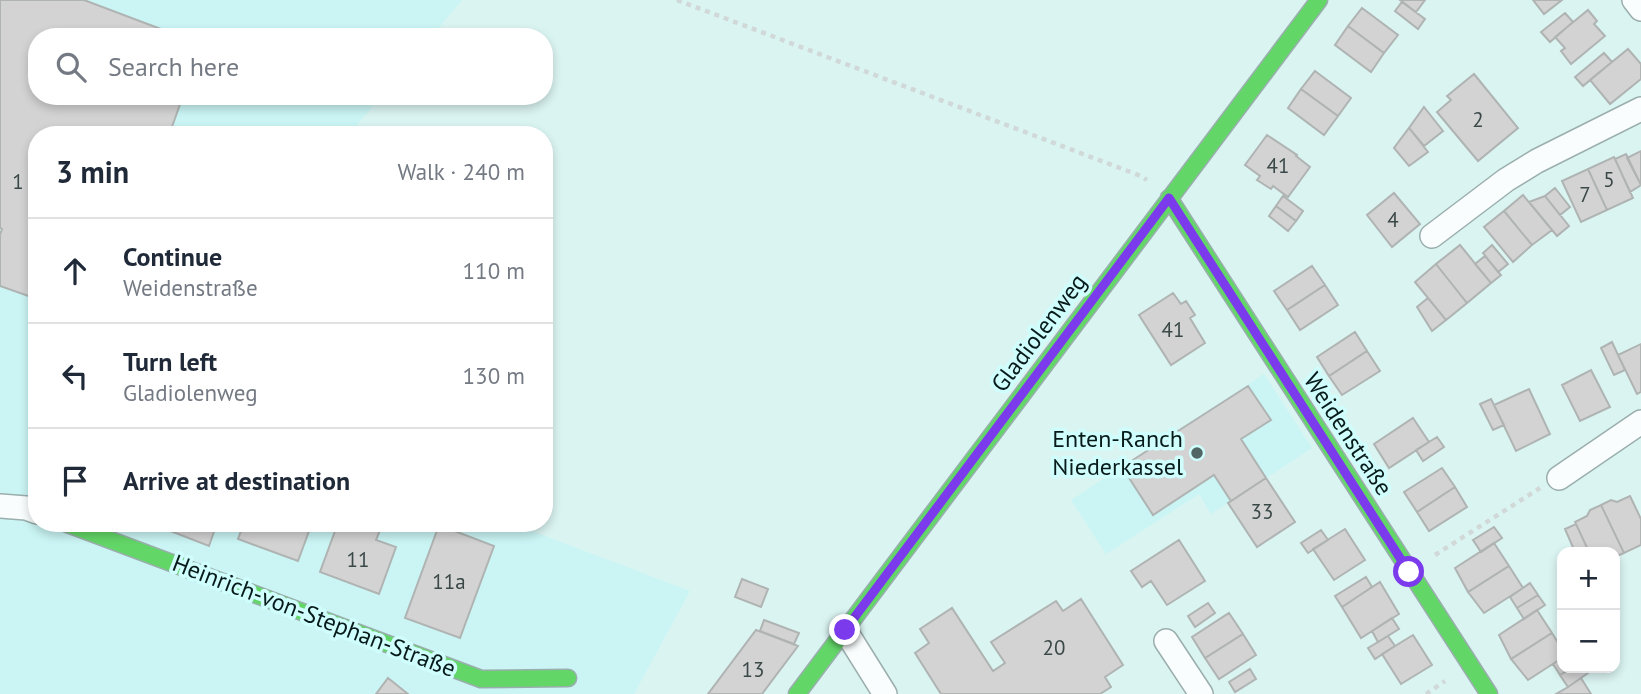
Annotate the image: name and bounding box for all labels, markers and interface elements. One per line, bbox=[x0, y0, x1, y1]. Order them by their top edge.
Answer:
search box bbox=[28, 28, 553, 105]
icon: search bbox=[52, 48, 90, 86]
text: Search here bbox=[108, 50, 239, 83]
house number: 2 bbox=[1472, 106, 1484, 133]
text: 3 min bbox=[56, 152, 129, 191]
house number: 41 bbox=[1267, 152, 1289, 179]
text: Walk · 240 m bbox=[398, 157, 525, 186]
house number: 5 bbox=[1603, 166, 1615, 193]
house number: 1 bbox=[12, 168, 24, 195]
house number: 7 bbox=[1579, 181, 1591, 208]
house number: 4 bbox=[1387, 206, 1399, 233]
text: Continue bbox=[123, 240, 222, 273]
icon: ahead bbox=[56, 252, 94, 290]
text: 110 m bbox=[463, 256, 525, 285]
street label: Gladiolenweg bbox=[984, 267, 1093, 398]
text: Weidenstraße bbox=[123, 273, 258, 302]
house number: 41 bbox=[1162, 316, 1184, 343]
text: Turn left bbox=[123, 345, 217, 378]
icon: left bbox=[56, 357, 94, 395]
text: 130 m bbox=[463, 361, 525, 390]
street label: Weidenstraße bbox=[1297, 366, 1400, 501]
text: Gladiolenweg bbox=[123, 378, 257, 407]
place label: Enten-Ranch Niederkassel bbox=[1052, 423, 1183, 482]
marker: Enten-Ranch Niederkassel bbox=[1189, 445, 1205, 461]
icon: arrive bbox=[56, 462, 94, 500]
text: Arrive at destination bbox=[123, 464, 350, 497]
house number: 33 bbox=[1251, 498, 1273, 525]
house number: 11 bbox=[347, 546, 369, 573]
street label: Heinrich-von-Stephan-Straße bbox=[168, 547, 460, 684]
map controls bbox=[1557, 547, 1620, 673]
button: + bbox=[1557, 547, 1620, 610]
route start bbox=[1393, 556, 1424, 587]
house number: 11a bbox=[432, 568, 466, 595]
button: − bbox=[1557, 610, 1620, 673]
route end bbox=[829, 614, 860, 645]
house number: 20 bbox=[1043, 634, 1065, 661]
house number: 13 bbox=[742, 656, 764, 683]

